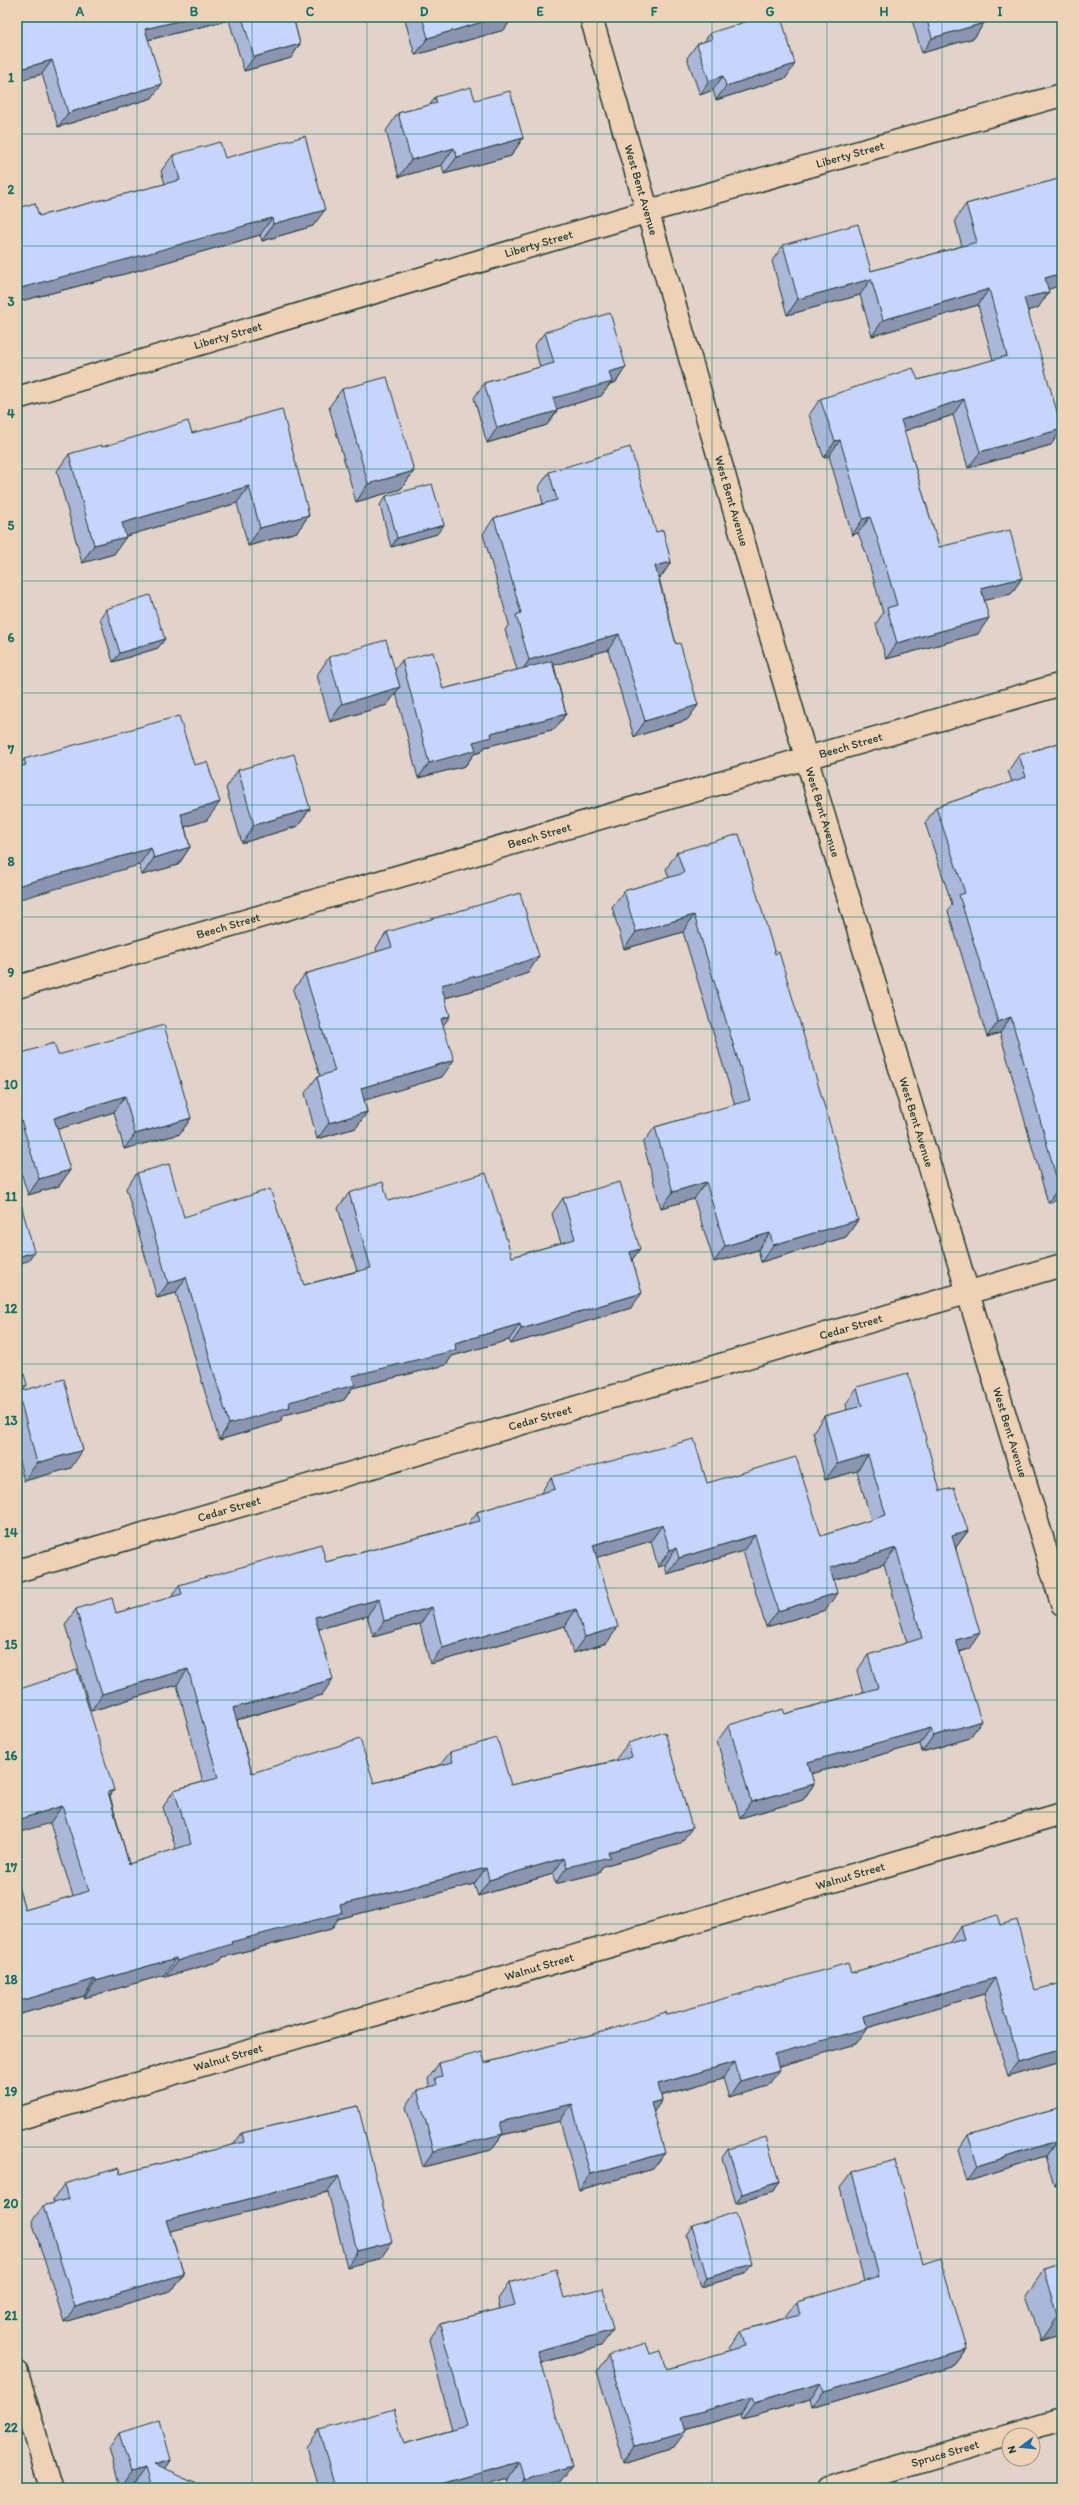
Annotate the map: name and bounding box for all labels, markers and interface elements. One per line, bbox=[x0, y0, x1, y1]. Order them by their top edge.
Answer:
text: A bbox=[75, 4, 85, 19]
text: B bbox=[190, 4, 199, 19]
text: C bbox=[306, 4, 315, 19]
text: D bbox=[420, 4, 429, 19]
text: E bbox=[536, 4, 544, 19]
text: F bbox=[651, 4, 658, 19]
text: G bbox=[766, 4, 775, 19]
text: H bbox=[880, 4, 889, 19]
text: I bbox=[998, 4, 1003, 19]
text: 1 bbox=[8, 70, 14, 85]
street label: Liberty Street bbox=[814, 138, 886, 171]
street label: West Bent Avenue bbox=[621, 143, 661, 237]
text: 2 bbox=[8, 182, 15, 197]
street label: Liberty Street bbox=[503, 227, 575, 260]
text: 3 bbox=[7, 294, 15, 309]
street label: Liberty Street bbox=[192, 319, 264, 352]
text: 4 bbox=[7, 406, 15, 421]
street label: West Bent Avenue bbox=[712, 454, 751, 548]
text: 5 bbox=[8, 518, 15, 533]
text: 6 bbox=[8, 630, 15, 645]
street label: Beech Street bbox=[817, 729, 885, 761]
text: 7 bbox=[7, 742, 15, 757]
street label: West Bent Avenue bbox=[802, 765, 843, 859]
street label: Beech Street bbox=[506, 820, 573, 851]
text: 8 bbox=[7, 854, 15, 869]
street label: Beech Street bbox=[195, 910, 262, 942]
text: 9 bbox=[8, 965, 15, 980]
street label: West Bent Avenue bbox=[896, 1075, 937, 1169]
text: 10 bbox=[4, 1077, 18, 1092]
text: 11 bbox=[5, 1189, 17, 1204]
text: 12 bbox=[5, 1301, 18, 1316]
street label: Cedar Street bbox=[818, 1311, 885, 1343]
street label: West Bent Avenue bbox=[990, 1385, 1030, 1479]
street label: Cedar Street bbox=[507, 1402, 574, 1434]
text: 13 bbox=[4, 1413, 18, 1428]
street label: Cedar Street bbox=[196, 1493, 263, 1525]
text: 14 bbox=[4, 1525, 18, 1540]
text: 15 bbox=[5, 1637, 18, 1652]
text: 16 bbox=[5, 1748, 18, 1763]
street label: Walnut Street bbox=[814, 1859, 887, 1893]
text: 17 bbox=[5, 1860, 18, 1875]
street label: Walnut Street bbox=[503, 1950, 576, 1983]
text: 18 bbox=[4, 1972, 18, 1987]
street label: Walnut Street bbox=[192, 2040, 265, 2074]
text: 19 bbox=[5, 2084, 18, 2099]
text: 20 bbox=[4, 2196, 18, 2211]
text: 21 bbox=[5, 2308, 17, 2323]
text: 22 bbox=[4, 2420, 18, 2435]
north arrow bbox=[1001, 2427, 1041, 2467]
street label: Spruce Street bbox=[909, 2437, 981, 2470]
text: N bbox=[1005, 2444, 1019, 2455]

